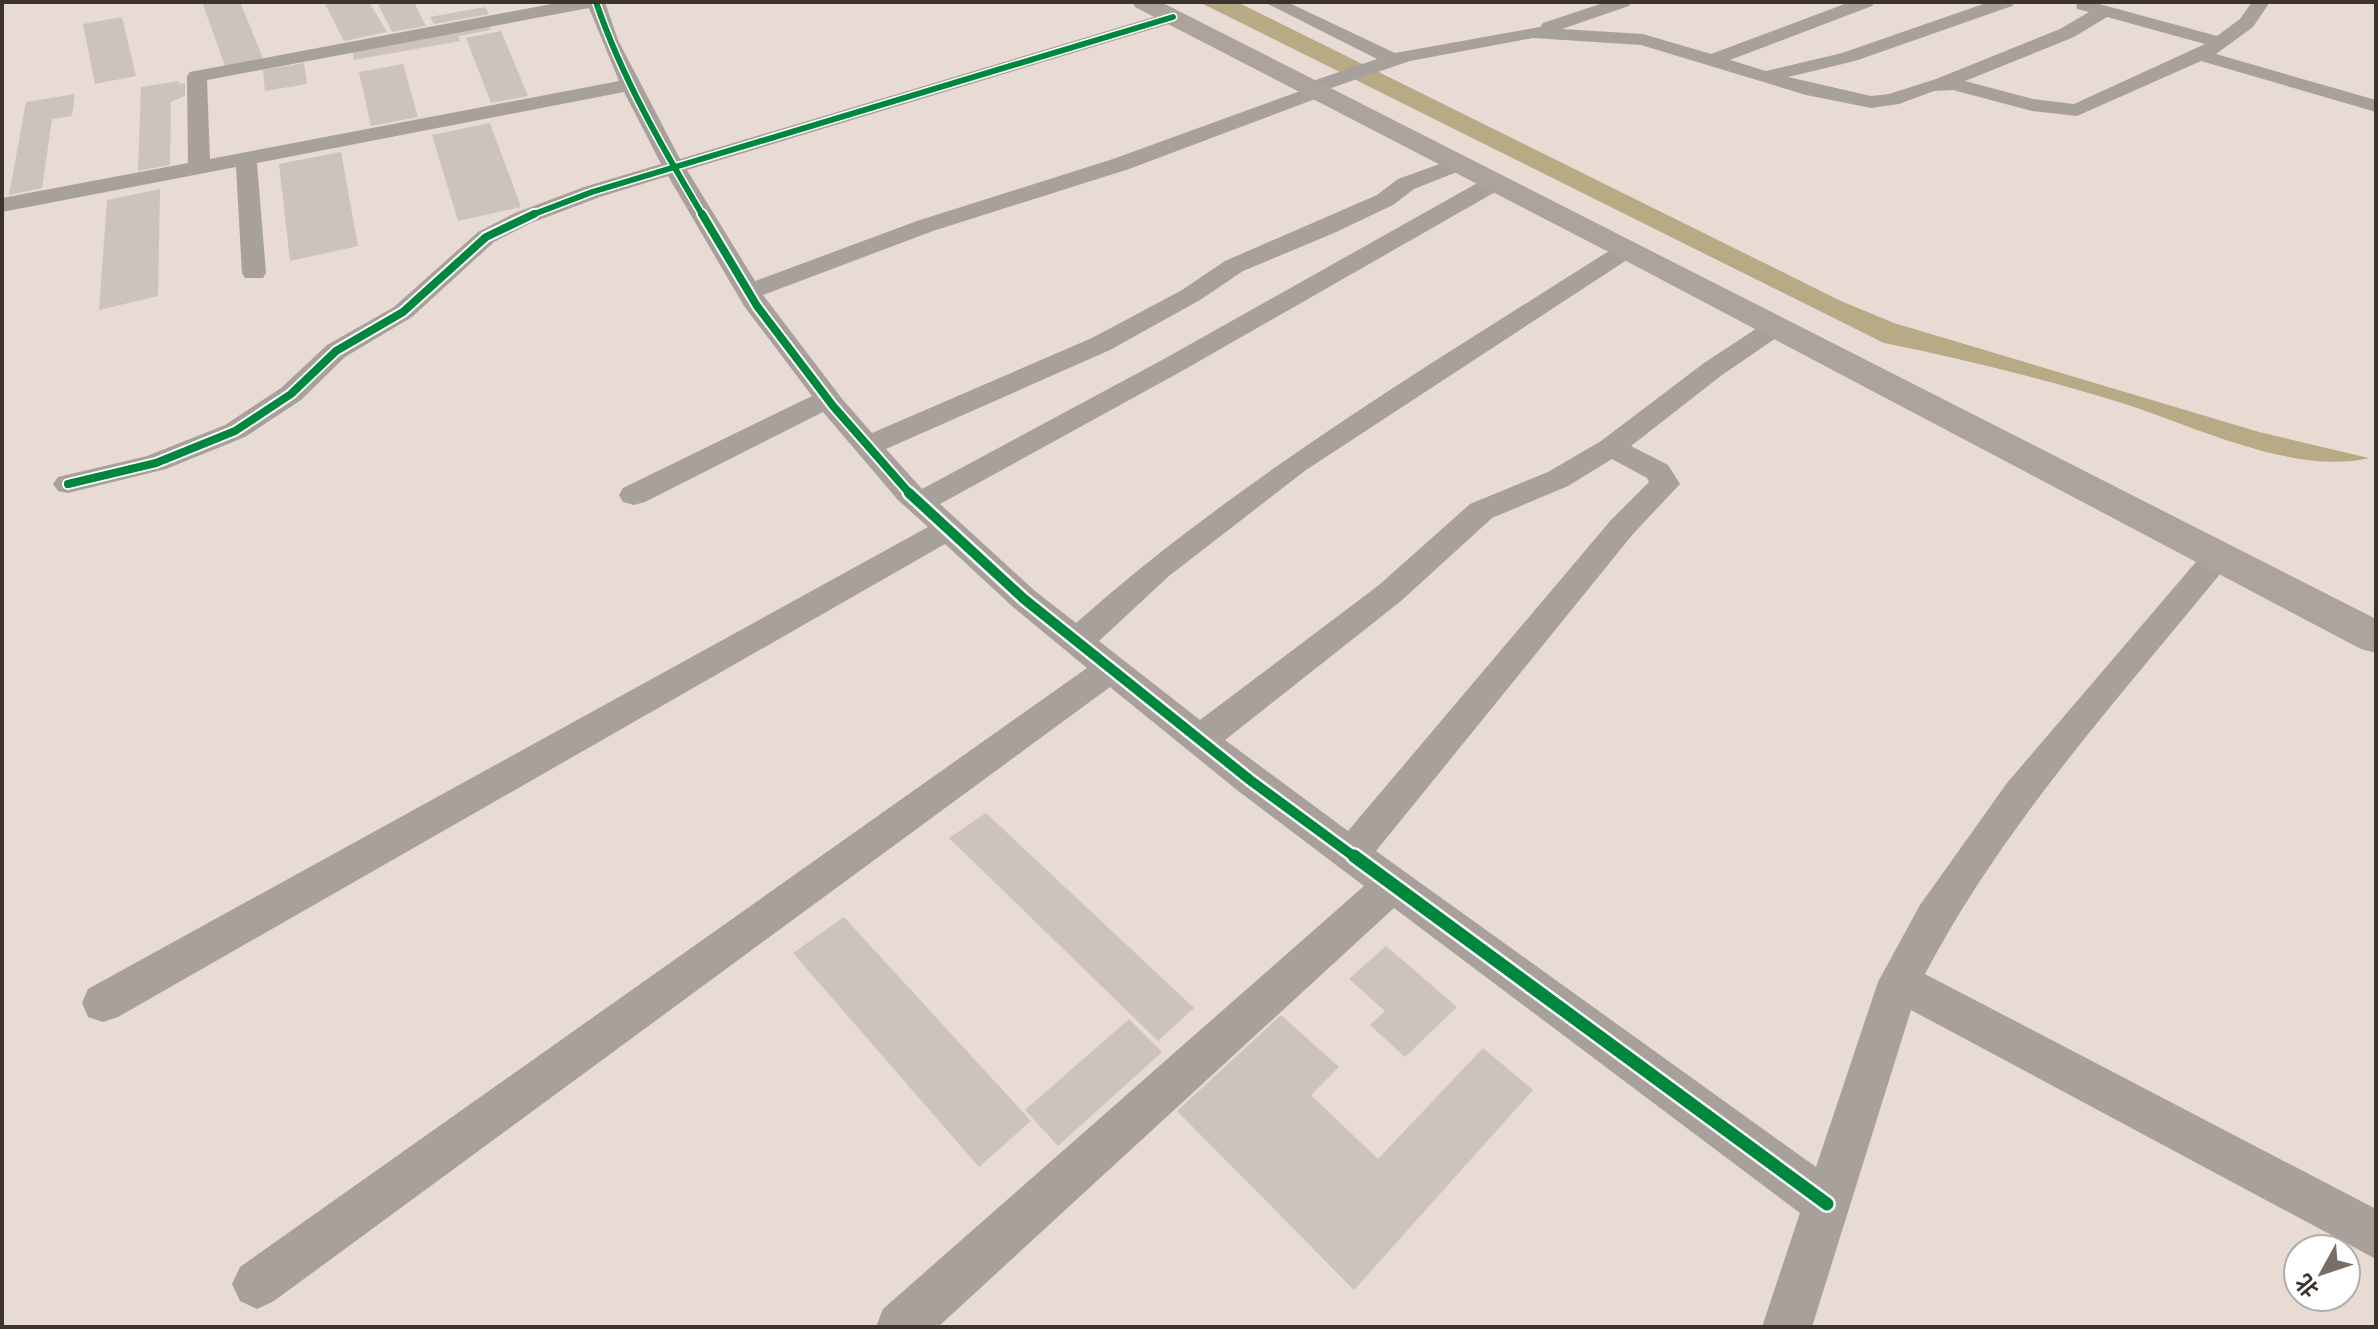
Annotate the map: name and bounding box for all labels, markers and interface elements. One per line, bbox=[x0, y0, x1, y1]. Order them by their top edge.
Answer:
north arrow bbox=[2282, 1233, 2362, 1313]
text: 北 bbox=[2289, 1268, 2324, 1303]

